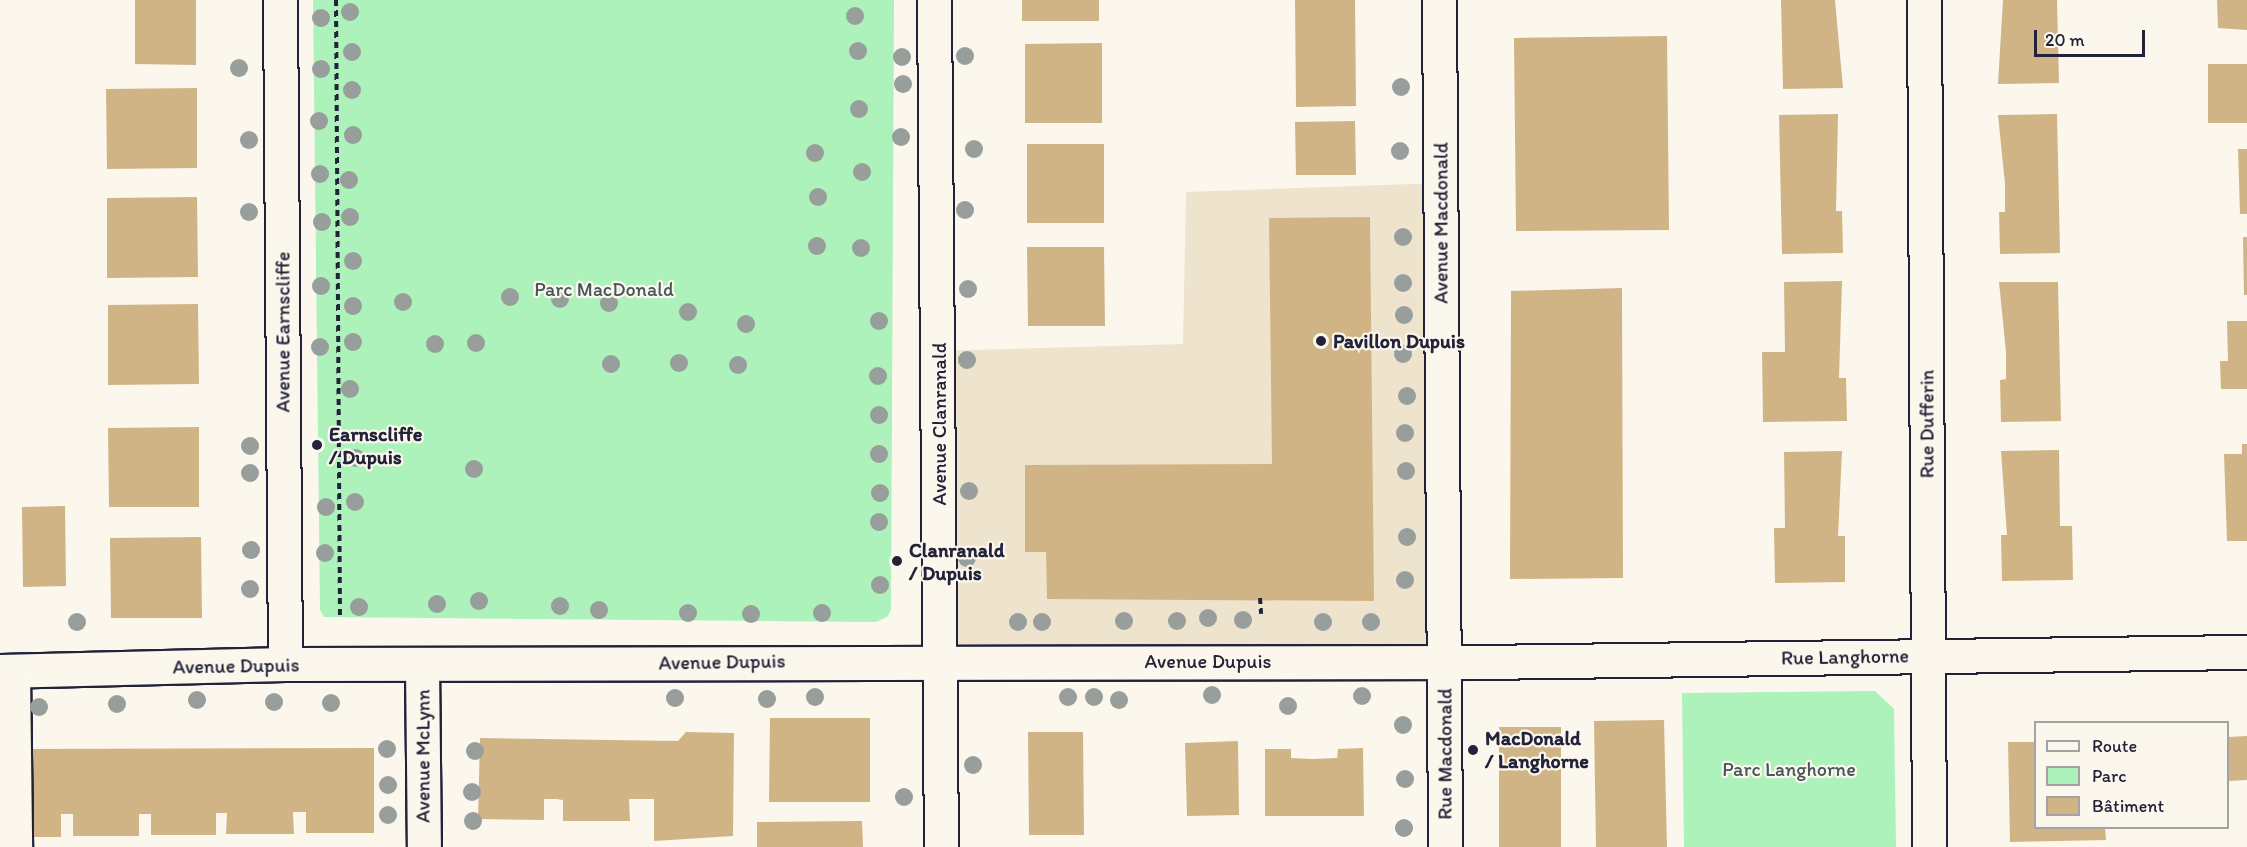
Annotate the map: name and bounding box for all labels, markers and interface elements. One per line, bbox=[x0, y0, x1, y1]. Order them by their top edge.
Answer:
scale bar bbox=[2037, 18, 2148, 56]
text: 20 m bbox=[2045, 29, 2085, 51]
street label: Avenue Macdonald bbox=[1429, 142, 1453, 304]
street label: Avenue Earnscliffe bbox=[271, 252, 295, 412]
park label: Parc MacDonald bbox=[535, 277, 673, 301]
place label: Pavillon Dupuis bbox=[1333, 329, 1466, 353]
marker: Pavillon Dupuis bbox=[1314, 334, 1328, 348]
street label: Avenue Clanranald bbox=[927, 343, 951, 505]
street label: Rue Dufferin bbox=[1915, 369, 1939, 479]
place label: Earnscliffe / Dupuis bbox=[329, 422, 422, 469]
marker: Earnscliffe / Dupuis bbox=[310, 438, 324, 452]
place label: Clanranald / Dupuis bbox=[909, 538, 1005, 585]
marker: Clanranald / Dupuis bbox=[890, 554, 904, 568]
street label: Rue Langhorne bbox=[1781, 644, 1909, 670]
street label: Avenue Dupuis bbox=[658, 649, 786, 675]
street label: Avenue Dupuis bbox=[1145, 649, 1271, 673]
street label: Avenue Dupuis bbox=[172, 653, 300, 679]
street label: Rue Macdonald bbox=[1433, 688, 1457, 820]
street label: Avenue McLynn bbox=[411, 689, 435, 823]
legend bbox=[2034, 721, 2229, 829]
place label: MacDonald / Langhorne bbox=[1485, 726, 1589, 773]
text: Route bbox=[2092, 735, 2137, 757]
marker: MacDonald / Langhorne bbox=[1466, 743, 1480, 757]
park label: Parc Langhorne bbox=[1722, 757, 1856, 781]
text: Parc bbox=[2092, 765, 2126, 787]
text: Bâtiment bbox=[2092, 795, 2164, 817]

